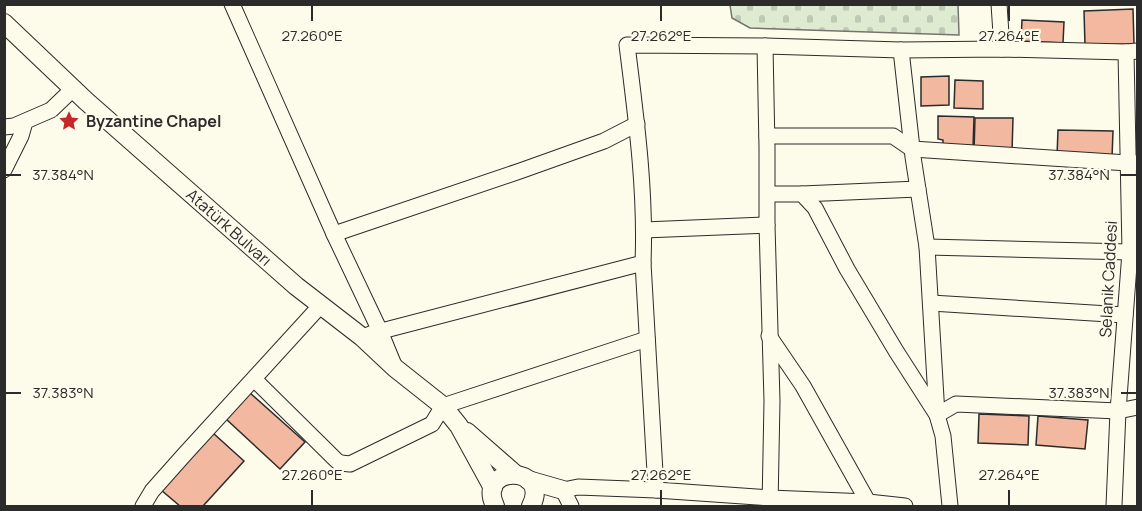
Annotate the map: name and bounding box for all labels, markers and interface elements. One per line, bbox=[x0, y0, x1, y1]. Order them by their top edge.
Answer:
text: 27.260°E bbox=[281, 25, 343, 46]
text: 27.262°E bbox=[631, 25, 691, 46]
text: 27.264°E bbox=[979, 25, 1039, 46]
place icon: Byzantine Chapel bbox=[57, 109, 81, 133]
place label: Byzantine Chapel bbox=[86, 110, 221, 132]
text: 37.384°N bbox=[32, 164, 94, 185]
text: 37.384°N bbox=[1048, 164, 1110, 185]
street label: Atatürk Bulvarı bbox=[182, 183, 277, 271]
street label: Selanik Caddesi bbox=[1094, 220, 1122, 338]
text: 37.383°N bbox=[33, 382, 93, 403]
text: 37.383°N bbox=[1049, 382, 1109, 403]
text: 27.260°E bbox=[281, 464, 343, 485]
text: 27.262°E bbox=[631, 464, 691, 485]
text: 27.264°E bbox=[979, 464, 1039, 485]

